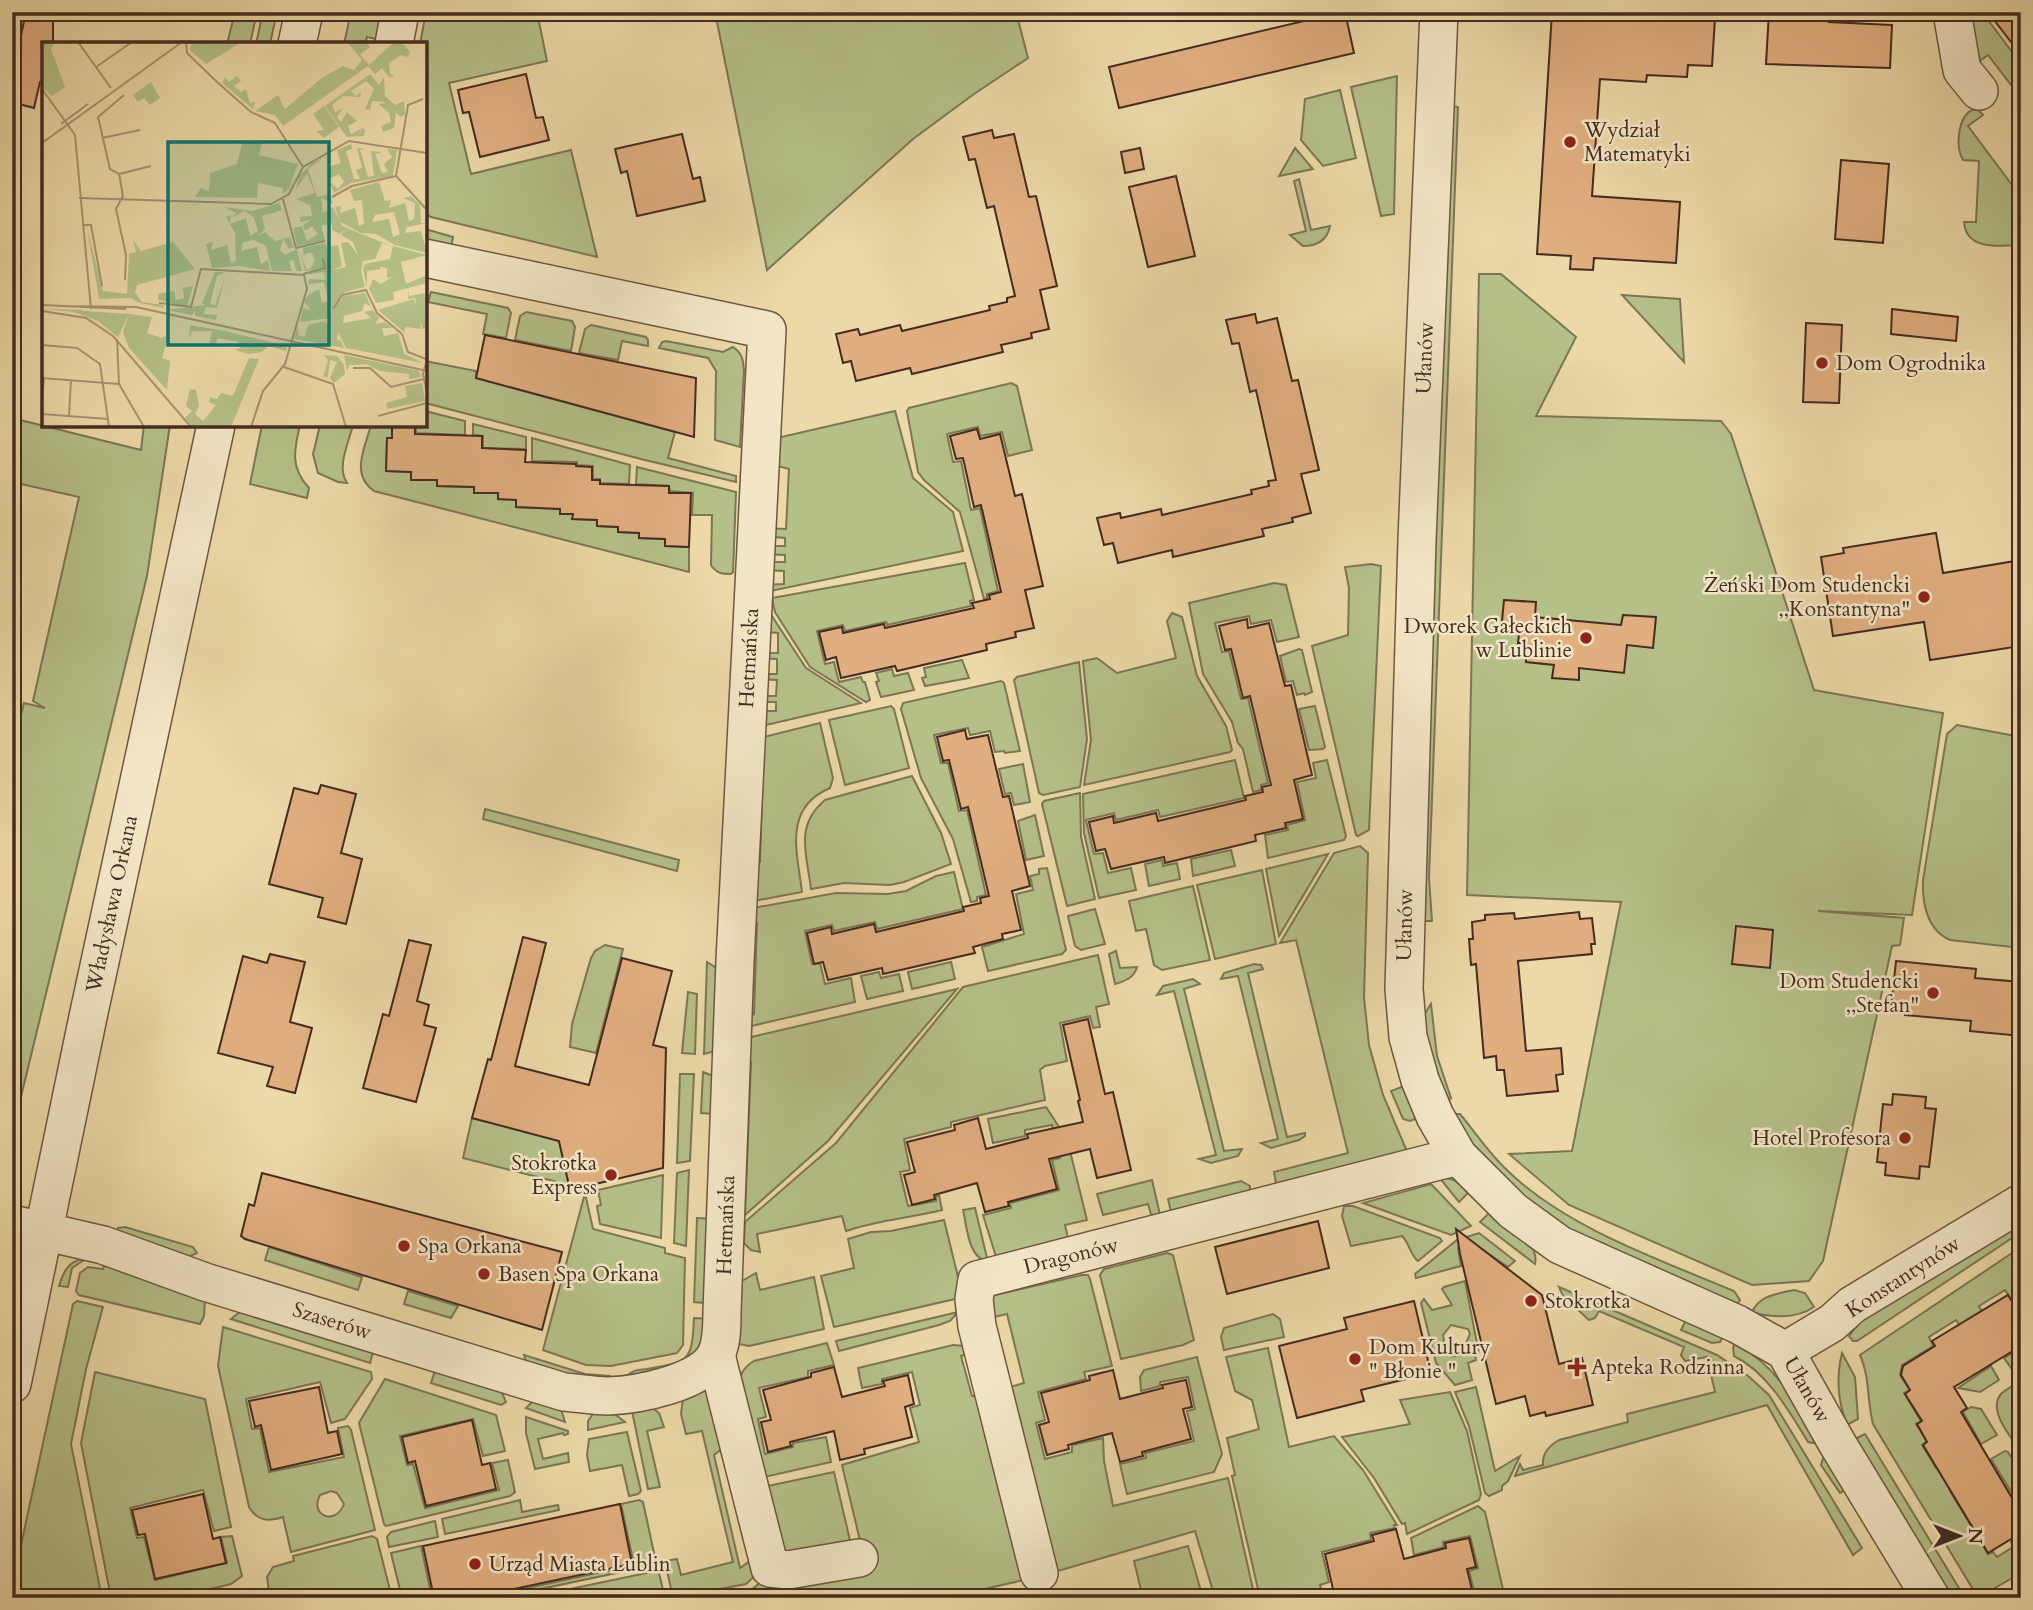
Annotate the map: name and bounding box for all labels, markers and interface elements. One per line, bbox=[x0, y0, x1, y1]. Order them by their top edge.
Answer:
inset map bbox=[42, 42, 427, 427]
place label: Wydział Matematyki bbox=[1583, 116, 1691, 169]
marker: Wydział Matematyki bbox=[1562, 134, 1578, 150]
street label: Ułanów bbox=[1409, 321, 1441, 395]
place label: Dom Ogrodnika bbox=[1836, 349, 1986, 378]
marker: Dom Ogrodnika bbox=[1814, 355, 1830, 371]
place label: Żeński Dom Studencki ,,Konstantyna" bbox=[1704, 571, 1910, 624]
marker: Żeński Dom Studencki ,,Konstantyna" bbox=[1916, 589, 1932, 605]
street label: Hetmańska bbox=[732, 607, 766, 709]
place label: Dworek Gałeckich w Lublinie bbox=[1404, 612, 1572, 665]
marker: Dworek Gałeckich w Lublinie bbox=[1578, 630, 1594, 646]
street label: Władysława Orkana bbox=[79, 812, 145, 997]
street label: Ułanów bbox=[1390, 889, 1420, 961]
place label: Dom Studencki ,,Stefan" bbox=[1779, 967, 1919, 1020]
marker: Dom Studencki ,,Stefan" bbox=[1925, 985, 1941, 1001]
place label: Hotel Profesora bbox=[1752, 1124, 1891, 1153]
marker: Hotel Profesora bbox=[1897, 1130, 1913, 1146]
place label: Stokrotka Express bbox=[511, 1149, 597, 1202]
marker: Stokrotka Express bbox=[603, 1167, 619, 1183]
street label: Hetmańska bbox=[710, 1175, 742, 1275]
street label: Konstantynów bbox=[1840, 1229, 1966, 1325]
street label: Dragonów bbox=[1020, 1230, 1122, 1282]
place label: Spa Orkana bbox=[418, 1232, 522, 1261]
marker: Spa Orkana bbox=[396, 1238, 412, 1254]
place label: Basen Spa Orkana bbox=[498, 1260, 659, 1289]
marker: Basen Spa Orkana bbox=[476, 1266, 492, 1282]
place label: Stokrotka bbox=[1545, 1287, 1631, 1316]
marker: Stokrotka bbox=[1523, 1293, 1539, 1309]
street label: Szaserów bbox=[289, 1295, 375, 1347]
place label: Dom Kultury " Błonie " bbox=[1369, 1333, 1490, 1386]
marker: Dom Kultury " Błonie " bbox=[1347, 1351, 1363, 1367]
street label: Ułanów bbox=[1776, 1351, 1838, 1429]
place label: Apteka Rodzinna bbox=[1591, 1353, 1745, 1382]
marker: Apteka Rodzinna bbox=[1569, 1359, 1585, 1375]
north arrow bbox=[1924, 1502, 1994, 1572]
text: N bbox=[1962, 1528, 1988, 1545]
place label: Urząd Miasta Lublin bbox=[489, 1550, 671, 1579]
marker: Urząd Miasta Lublin bbox=[467, 1556, 483, 1572]

